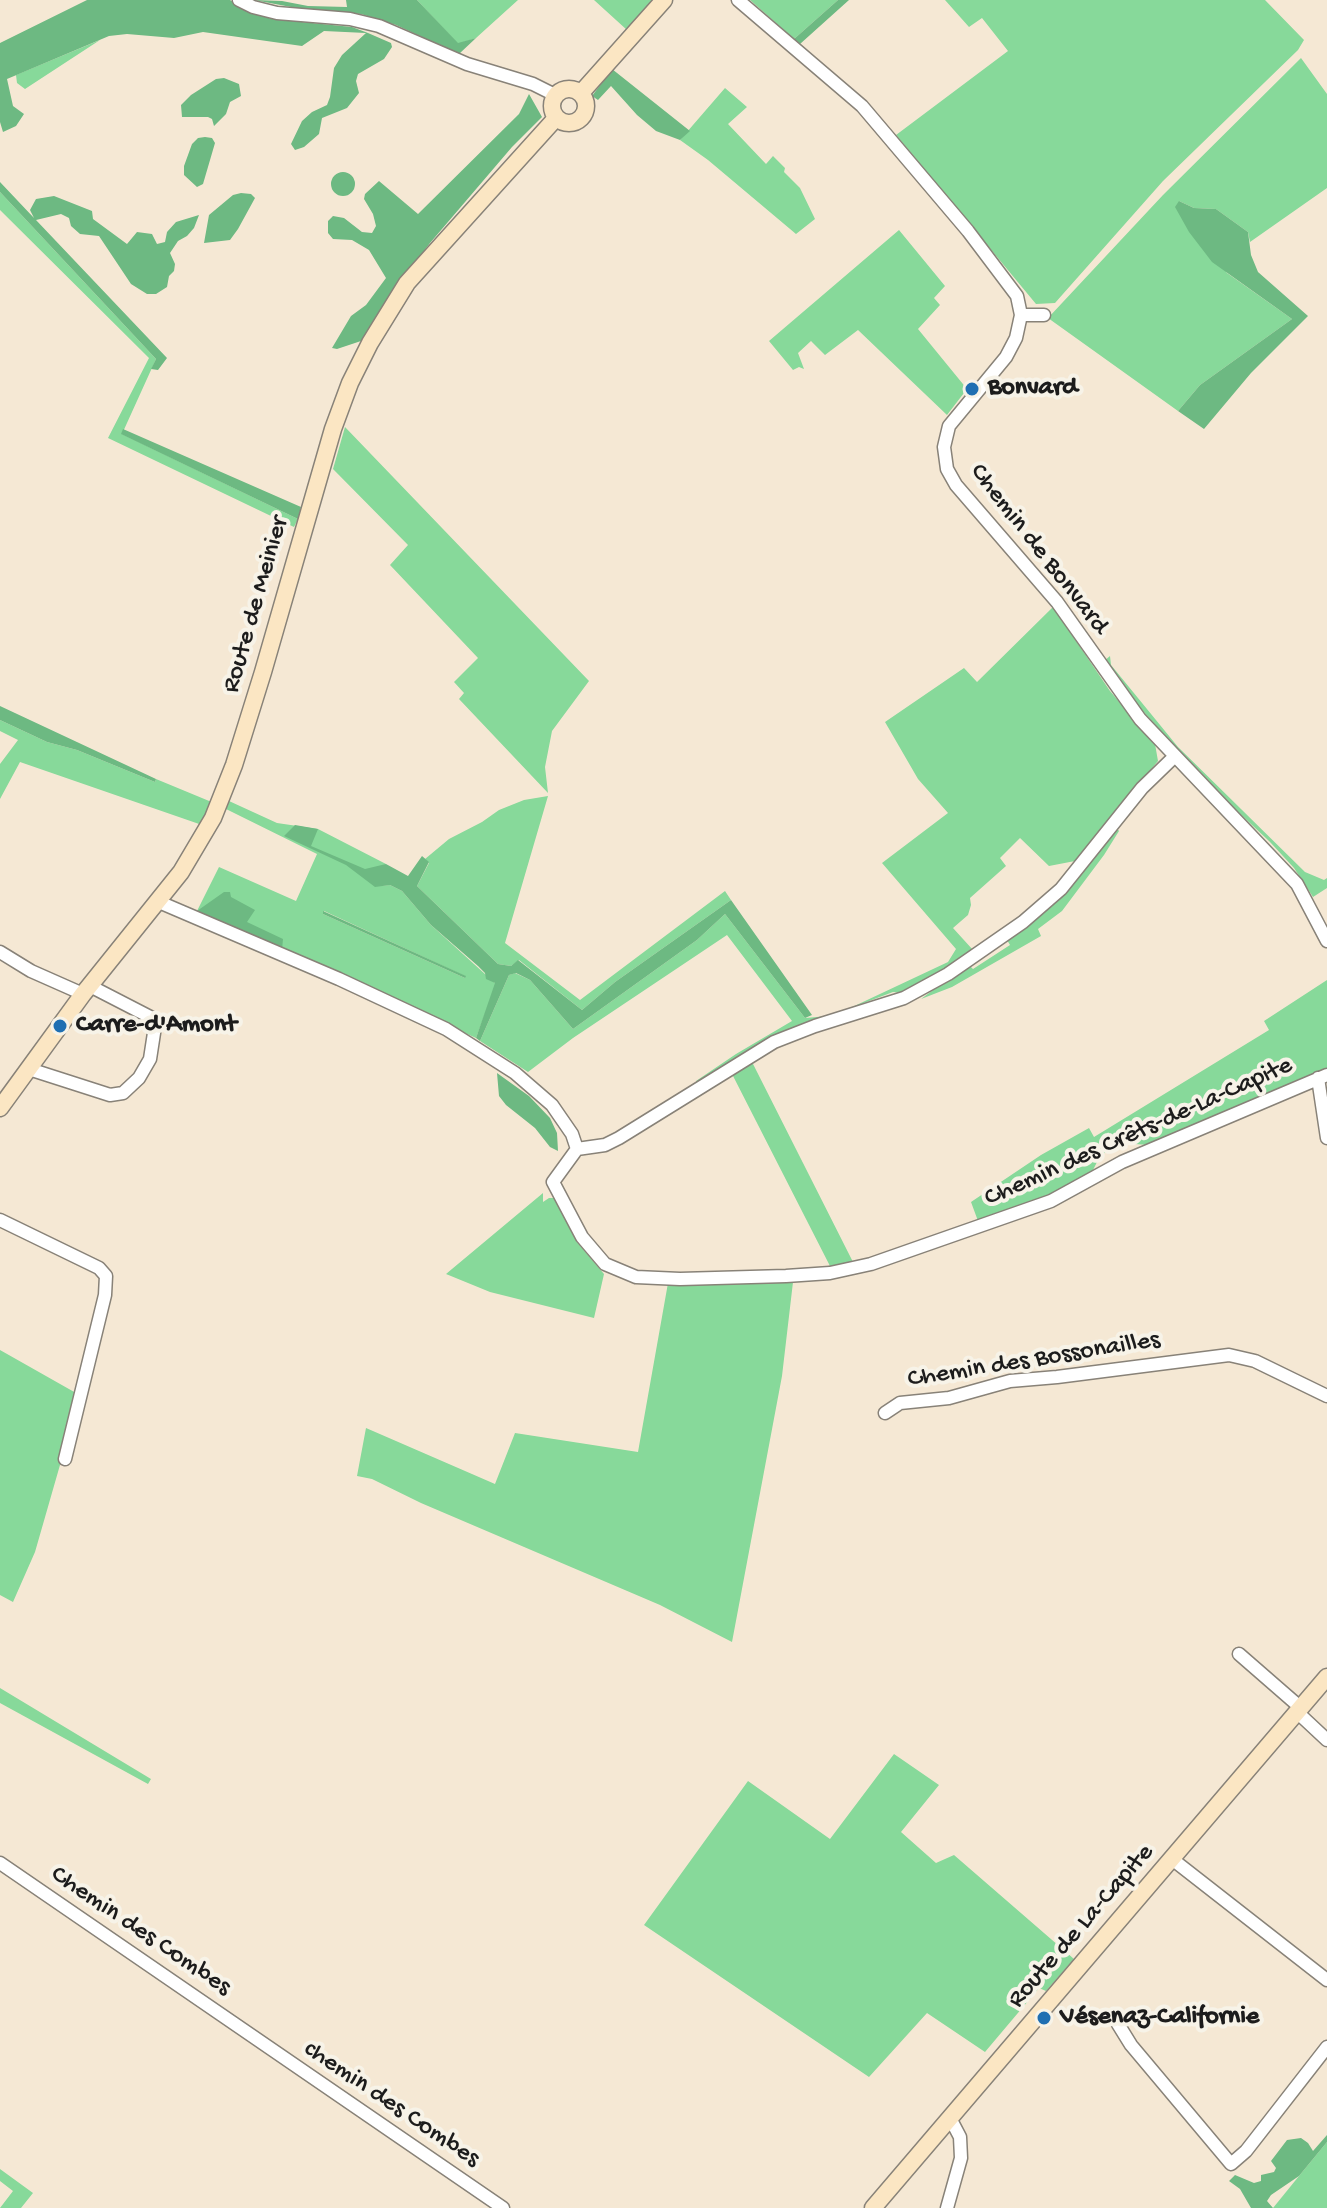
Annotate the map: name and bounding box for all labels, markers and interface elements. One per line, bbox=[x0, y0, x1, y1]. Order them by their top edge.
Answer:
place label: Bonvard bbox=[988, 373, 1077, 405]
marker: Bonvard bbox=[963, 380, 981, 398]
street label: Chemin de Bonvard bbox=[962, 458, 1114, 642]
street label: Route de Meinier bbox=[217, 513, 297, 697]
place label: Carre-d'Amont bbox=[76, 1010, 237, 1042]
marker: Carre-d'Amont bbox=[51, 1017, 69, 1035]
street label: Chemin des Crêts-de-La-Capite bbox=[980, 1051, 1298, 1215]
street label: Chemin des Bossonailles bbox=[906, 1326, 1162, 1396]
street label: Route de La-Capite bbox=[1002, 1838, 1162, 2016]
street label: Chemin des Combes bbox=[44, 1860, 236, 2004]
place label: Vésenaz-Californie bbox=[1060, 2002, 1259, 2034]
marker: Vésenaz-Californie bbox=[1035, 2009, 1053, 2027]
street label: chemin des Combes bbox=[297, 2034, 485, 2176]

